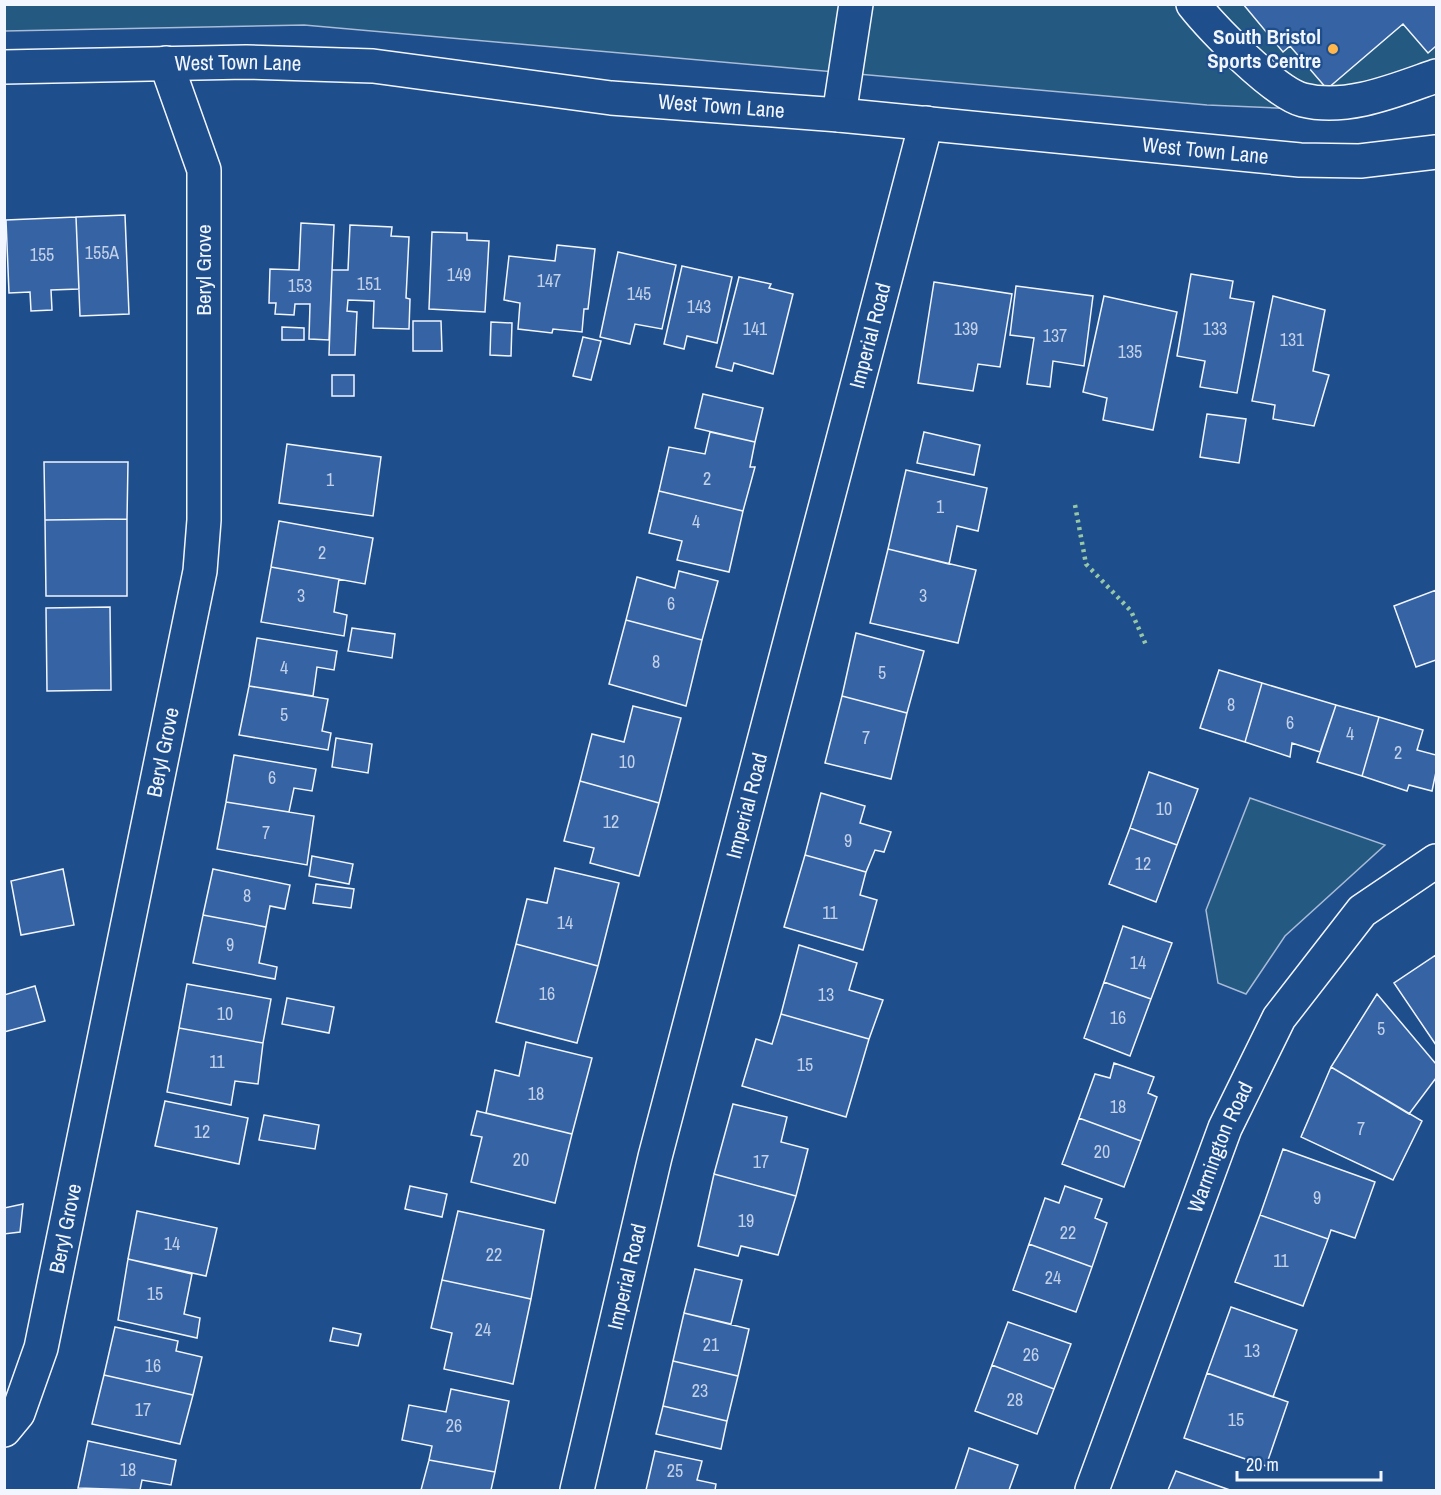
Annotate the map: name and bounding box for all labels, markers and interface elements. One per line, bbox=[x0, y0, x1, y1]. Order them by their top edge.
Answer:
place label: South Bristol Sports Centre bbox=[1207, 22, 1321, 75]
marker: South Bristol Sports Centre bbox=[1326, 42, 1340, 56]
street label: West Town Lane bbox=[174, 47, 302, 78]
street label: West Town Lane bbox=[657, 87, 786, 125]
street label: West Town Lane bbox=[1141, 130, 1270, 171]
street label: Beryl Grove bbox=[189, 225, 218, 315]
house number: 155A bbox=[85, 240, 119, 265]
house number: 155 bbox=[30, 242, 54, 267]
house number: 149 bbox=[447, 262, 471, 287]
house number: 147 bbox=[537, 268, 561, 293]
house number: 151 bbox=[357, 271, 382, 296]
house number: 153 bbox=[288, 273, 312, 298]
street label: Imperial Road bbox=[842, 280, 897, 392]
house number: 145 bbox=[627, 281, 651, 306]
house number: 143 bbox=[687, 294, 711, 319]
house number: 141 bbox=[743, 316, 768, 341]
house number: 139 bbox=[954, 316, 978, 341]
house number: 133 bbox=[1203, 316, 1227, 341]
house number: 137 bbox=[1043, 323, 1067, 348]
house number: 131 bbox=[1280, 327, 1305, 352]
house number: 135 bbox=[1118, 339, 1142, 364]
house number: 2 bbox=[703, 466, 711, 491]
house number: 1 bbox=[326, 467, 335, 492]
house number: 1 bbox=[936, 494, 945, 519]
house number: 4 bbox=[692, 509, 700, 534]
house number: 2 bbox=[318, 540, 326, 565]
house number: 3 bbox=[297, 583, 305, 608]
house number: 3 bbox=[919, 583, 927, 608]
house number: 6 bbox=[667, 591, 675, 616]
house number: 8 bbox=[652, 649, 660, 674]
house number: 4 bbox=[280, 655, 288, 680]
house number: 5 bbox=[878, 660, 886, 685]
house number: 8 bbox=[1227, 692, 1235, 717]
house number: 5 bbox=[280, 702, 288, 727]
street label: Beryl Grove bbox=[139, 705, 186, 800]
house number: 6 bbox=[1286, 710, 1294, 735]
house number: 4 bbox=[1346, 721, 1354, 746]
house number: 7 bbox=[862, 725, 870, 750]
house number: 2 bbox=[1394, 740, 1402, 765]
house number: 10 bbox=[619, 749, 635, 774]
street label: Imperial Road bbox=[719, 750, 774, 862]
house number: 6 bbox=[268, 765, 276, 790]
house number: 10 bbox=[1156, 796, 1172, 821]
house number: 12 bbox=[603, 809, 619, 834]
house number: 7 bbox=[262, 820, 270, 845]
house number: 9 bbox=[844, 828, 852, 853]
house number: 12 bbox=[1135, 851, 1151, 876]
house number: 8 bbox=[243, 883, 251, 908]
house number: 11 bbox=[822, 900, 838, 925]
house number: 14 bbox=[557, 910, 573, 935]
house number: 9 bbox=[226, 932, 234, 957]
house number: 14 bbox=[1130, 950, 1146, 975]
house number: 16 bbox=[539, 981, 555, 1006]
house number: 13 bbox=[818, 982, 834, 1007]
house number: 10 bbox=[217, 1001, 233, 1026]
house number: 16 bbox=[1110, 1005, 1126, 1030]
house number: 5 bbox=[1377, 1016, 1385, 1041]
house number: 11 bbox=[209, 1049, 225, 1074]
house number: 15 bbox=[797, 1052, 813, 1077]
street label: Warmington Road bbox=[1180, 1077, 1260, 1217]
house number: 18 bbox=[528, 1081, 544, 1106]
house number: 18 bbox=[1110, 1094, 1126, 1119]
house number: 7 bbox=[1357, 1116, 1365, 1141]
house number: 12 bbox=[194, 1119, 210, 1144]
house number: 20 bbox=[1094, 1139, 1110, 1164]
house number: 20 bbox=[513, 1147, 529, 1172]
house number: 17 bbox=[753, 1149, 769, 1174]
street label: Beryl Grove bbox=[42, 1181, 88, 1276]
house number: 9 bbox=[1313, 1185, 1321, 1210]
house number: 19 bbox=[738, 1208, 754, 1233]
house number: 22 bbox=[1060, 1220, 1076, 1245]
street label: Imperial Road bbox=[600, 1221, 653, 1333]
house number: 14 bbox=[164, 1231, 180, 1256]
house number: 22 bbox=[486, 1242, 502, 1267]
house number: 11 bbox=[1273, 1248, 1289, 1273]
house number: 24 bbox=[1045, 1265, 1061, 1290]
house number: 15 bbox=[147, 1281, 163, 1306]
house number: 24 bbox=[475, 1317, 491, 1342]
house number: 21 bbox=[703, 1332, 720, 1357]
house number: 13 bbox=[1244, 1338, 1260, 1363]
house number: 26 bbox=[1023, 1342, 1039, 1367]
house number: 16 bbox=[145, 1353, 161, 1378]
house number: 23 bbox=[692, 1378, 708, 1403]
house number: 28 bbox=[1007, 1387, 1023, 1412]
house number: 17 bbox=[135, 1397, 151, 1422]
house number: 15 bbox=[1228, 1407, 1244, 1432]
house number: 26 bbox=[446, 1413, 462, 1438]
scale bar bbox=[1237, 1444, 1381, 1482]
text: 20 m bbox=[1246, 1452, 1279, 1477]
house number: 18 bbox=[120, 1457, 136, 1482]
house number: 25 bbox=[667, 1458, 683, 1483]

